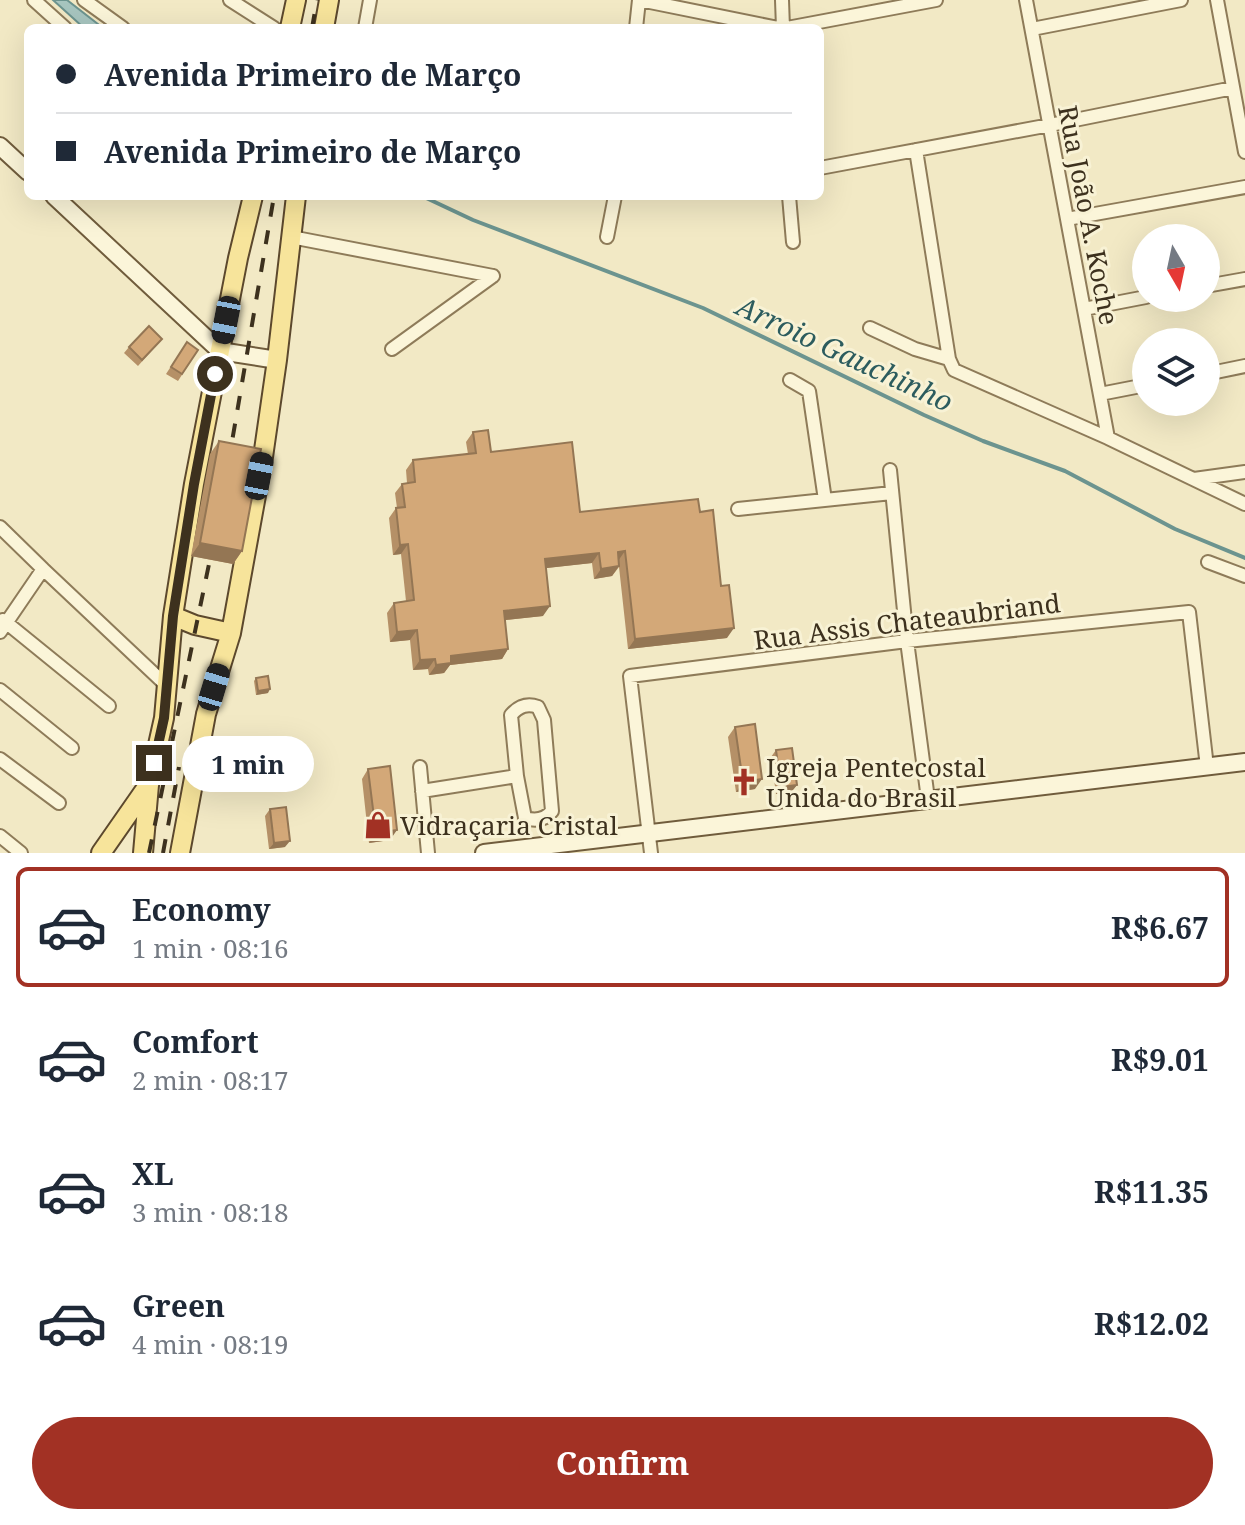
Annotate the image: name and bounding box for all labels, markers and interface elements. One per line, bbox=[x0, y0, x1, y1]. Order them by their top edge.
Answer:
text: Avenida Primeiro de Março bbox=[104, 54, 521, 95]
street label: Rua João A. Koche bbox=[1050, 102, 1128, 328]
text: Avenida Primeiro de Março bbox=[104, 131, 521, 172]
north arrow bbox=[1132, 224, 1220, 312]
map controls bbox=[1132, 224, 1220, 416]
water label: Arroio Gauchinho bbox=[729, 285, 959, 420]
car bbox=[210, 294, 242, 346]
button: layers bbox=[1132, 328, 1220, 416]
route start bbox=[197, 356, 233, 392]
car bbox=[243, 450, 275, 502]
street label: Rua Assis Chateaubriand bbox=[752, 584, 1062, 658]
car bbox=[196, 661, 232, 713]
callout: 1 min bbox=[182, 735, 314, 791]
route end bbox=[136, 745, 172, 781]
text: 1 min bbox=[211, 746, 285, 782]
place label: Igreja Pentecostal Unida do Brasil bbox=[766, 749, 986, 815]
church icon: Igreja Pentecostal Unida do Brasil bbox=[729, 767, 759, 797]
place label: Vidraçaria Cristal bbox=[400, 807, 618, 843]
shop icon: Vidraçaria Cristal bbox=[363, 810, 393, 840]
text: Economy bbox=[132, 889, 271, 930]
icon: car bbox=[36, 891, 108, 963]
text: R$6.67 bbox=[1111, 907, 1209, 948]
text: 1 min · 08:16 bbox=[132, 930, 289, 966]
text: Comfort bbox=[132, 1021, 259, 1062]
icon: car bbox=[36, 1023, 108, 1095]
text: R$9.01 bbox=[1111, 1039, 1209, 1080]
text: 2 min · 08:17 bbox=[132, 1062, 289, 1098]
text: XL bbox=[132, 1153, 174, 1194]
icon: car bbox=[36, 1155, 108, 1227]
text: R$11.35 bbox=[1094, 1171, 1209, 1212]
text: 3 min · 08:18 bbox=[132, 1194, 289, 1230]
text: Green bbox=[132, 1285, 225, 1326]
icon: car bbox=[36, 1287, 108, 1359]
text: R$12.02 bbox=[1094, 1303, 1209, 1344]
text: 4 min · 08:19 bbox=[132, 1326, 289, 1362]
button: Confirm bbox=[32, 1417, 1213, 1509]

